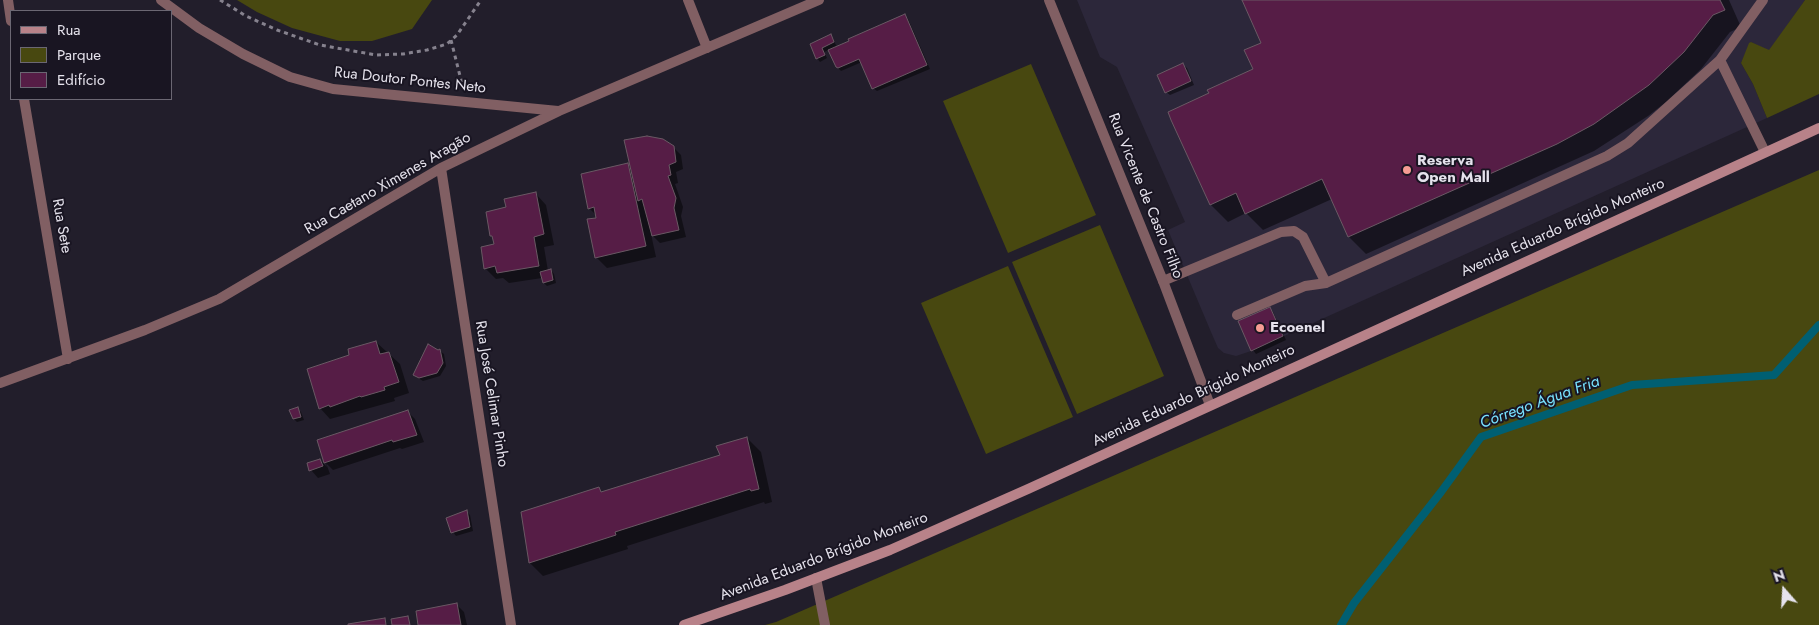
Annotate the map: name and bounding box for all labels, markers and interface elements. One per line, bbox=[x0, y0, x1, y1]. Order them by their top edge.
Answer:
legend bbox=[10, 10, 172, 100]
text: Rua bbox=[57, 19, 81, 41]
text: Parque bbox=[57, 44, 101, 66]
street label: Rua Doutor Pontes Neto bbox=[333, 64, 487, 98]
text: Edifício bbox=[57, 69, 105, 91]
street label: Rua Vicente de Castro Filho bbox=[1104, 111, 1186, 281]
street label: Rua Caetano Ximenes Aragão bbox=[302, 129, 474, 239]
place label: Reserva Open Mall bbox=[1417, 152, 1490, 187]
marker: Reserva Open Mall bbox=[1401, 164, 1413, 176]
street label: Avenida Eduardo Brígido Monteiro bbox=[1458, 175, 1668, 281]
street label: Rua Sete bbox=[47, 197, 75, 255]
street label: Rua José Celimar Pinho bbox=[471, 319, 511, 469]
place label: Ecoenel bbox=[1270, 319, 1325, 337]
marker: Ecoenel bbox=[1254, 322, 1266, 334]
street label: Avenida Eduardo Brígido Monteiro bbox=[1090, 341, 1298, 451]
water label: Córrego Água Fria bbox=[1477, 372, 1603, 434]
street label: Avenida Eduardo Brígido Monteiro bbox=[718, 509, 930, 605]
north arrow bbox=[1759, 565, 1809, 615]
text: N bbox=[1771, 565, 1788, 587]

